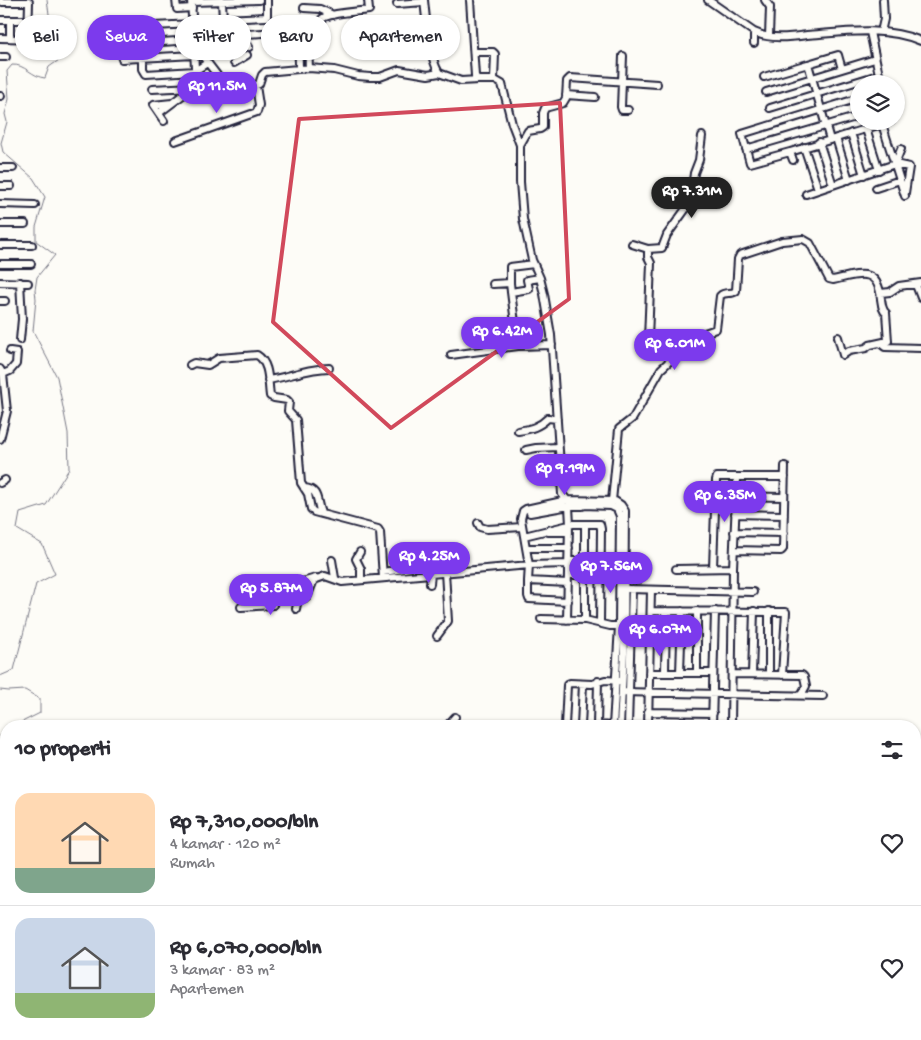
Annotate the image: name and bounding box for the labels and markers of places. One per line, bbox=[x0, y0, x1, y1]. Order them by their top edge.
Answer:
pin: Rp 11.5M bbox=[165, 72, 269, 114]
pin: Rp 7.31M bbox=[640, 176, 744, 219]
pin: Rp 6.42M bbox=[450, 316, 554, 359]
pin: Rp 6.01M bbox=[623, 328, 727, 371]
pin: Rp 9.19M bbox=[513, 454, 617, 496]
pin: Rp 6.35M bbox=[673, 480, 777, 523]
pin: Rp 4.25M bbox=[377, 542, 481, 584]
pin: Rp 7.56M bbox=[559, 552, 663, 594]
pin: Rp 5.87M bbox=[219, 574, 323, 616]
pin: Rp 6.07M bbox=[608, 614, 712, 657]

